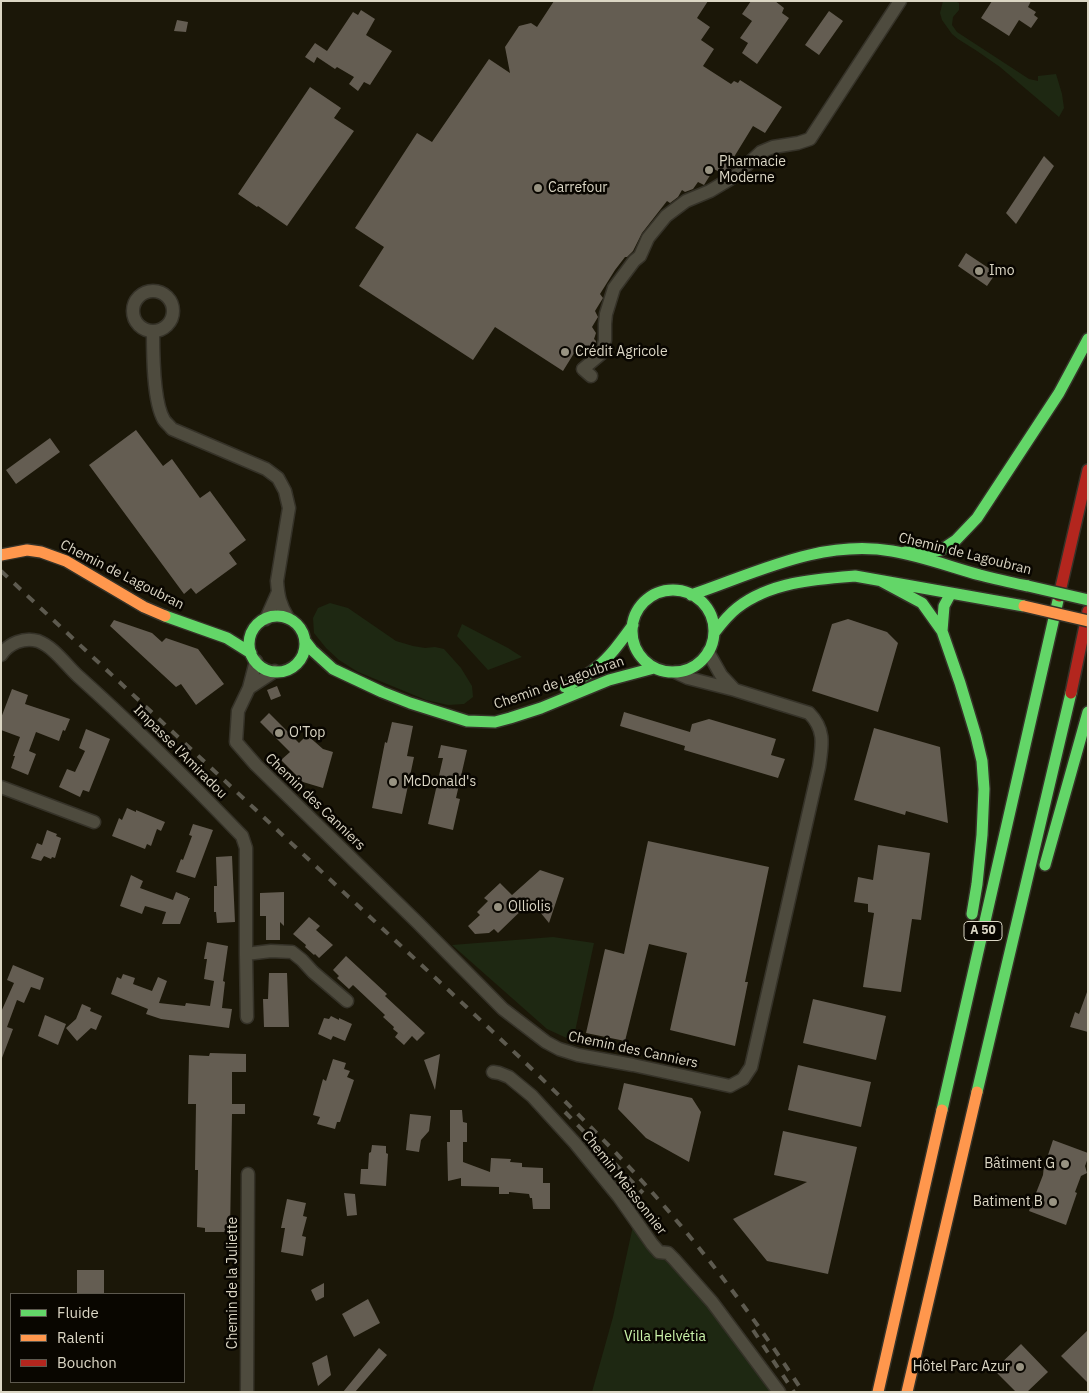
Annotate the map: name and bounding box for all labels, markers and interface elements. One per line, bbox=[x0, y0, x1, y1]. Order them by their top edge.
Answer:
place label: Pharmacie Moderne bbox=[719, 154, 786, 186]
marker: Pharmacie Moderne bbox=[703, 164, 715, 176]
place label: Carrefour bbox=[548, 180, 607, 196]
marker: Carrefour bbox=[532, 182, 544, 194]
place label: Imo bbox=[989, 263, 1015, 279]
marker: Imo bbox=[973, 265, 985, 277]
place label: Crédit Agricole bbox=[575, 344, 668, 360]
marker: Crédit Agricole bbox=[559, 346, 571, 358]
street label: Chemin de Lagoubran bbox=[897, 529, 1033, 579]
street label: Chemin de Lagoubran bbox=[57, 537, 187, 613]
street label: Chemin de Lagoubran bbox=[492, 653, 626, 713]
street label: Impasse l'Amiradou bbox=[130, 702, 230, 802]
place label: O'Top bbox=[289, 725, 325, 741]
marker: O'Top bbox=[273, 727, 285, 739]
street label: Chemin des Canniers bbox=[262, 750, 368, 854]
place label: McDonald's bbox=[403, 774, 476, 790]
marker: McDonald's bbox=[387, 776, 399, 788]
place label: Olliolis bbox=[508, 899, 551, 915]
marker: Olliolis bbox=[492, 901, 504, 913]
road number: A 50 bbox=[964, 921, 1002, 940]
street label: Chemin des Canniers bbox=[566, 1028, 700, 1072]
street label: Chemin Meissonnier bbox=[578, 1128, 670, 1238]
place label: Bâtiment G bbox=[984, 1156, 1055, 1172]
marker: Bâtiment G bbox=[1059, 1158, 1071, 1170]
place label: Batiment B bbox=[973, 1194, 1043, 1210]
marker: Batiment B bbox=[1047, 1196, 1059, 1208]
street label: Chemin de la Juliette bbox=[225, 1217, 241, 1349]
legend bbox=[10, 1293, 185, 1383]
text: Fluide bbox=[57, 1303, 99, 1322]
text: Ralenti bbox=[57, 1328, 104, 1347]
park label: Villa Helvétia bbox=[624, 1329, 706, 1345]
text: Bouchon bbox=[57, 1353, 117, 1372]
place label: Hôtel Parc Azur bbox=[913, 1359, 1010, 1375]
marker: Hôtel Parc Azur bbox=[1014, 1361, 1026, 1373]

